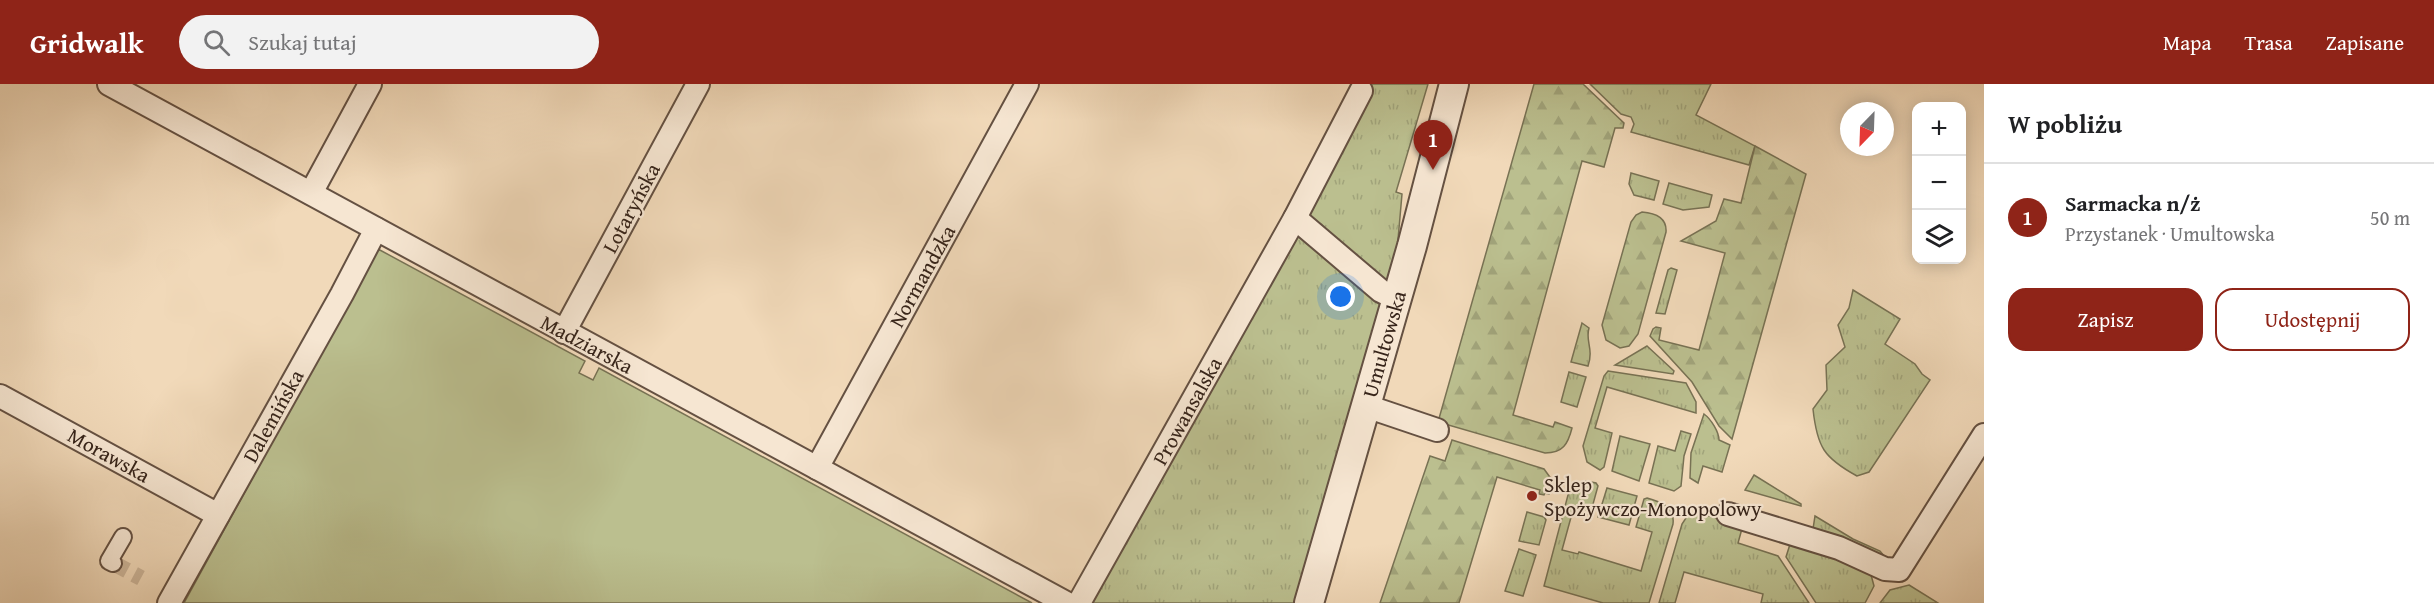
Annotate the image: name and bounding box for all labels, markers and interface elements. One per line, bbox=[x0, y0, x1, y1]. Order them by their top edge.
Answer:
search box bbox=[179, 15, 599, 69]
text: Gridwalk bbox=[30, 22, 143, 63]
icon: search bbox=[200, 26, 233, 59]
text: Szukaj tutaj bbox=[248, 26, 357, 58]
text: Mapa bbox=[2163, 27, 2211, 58]
text: Trasa bbox=[2244, 27, 2293, 58]
text: Zapisane bbox=[2326, 27, 2404, 58]
north arrow bbox=[1840, 102, 1894, 156]
map controls bbox=[1912, 102, 1966, 264]
button: + bbox=[1912, 102, 1966, 156]
text: W pobliżu bbox=[2008, 104, 2122, 143]
pin: 1 bbox=[1414, 120, 1452, 170]
button: − bbox=[1912, 156, 1966, 210]
street label: Lotaryńska bbox=[594, 157, 668, 259]
text: Sarmacka n/ż bbox=[2065, 187, 2201, 219]
text: 1 bbox=[2022, 203, 2033, 232]
text: 50 m bbox=[2370, 203, 2410, 232]
button: layers bbox=[1912, 210, 1966, 264]
street label: Normandzka bbox=[881, 219, 963, 333]
text: Przystanek · Umultowska bbox=[2065, 219, 2275, 248]
your location bbox=[1326, 282, 1355, 311]
street label: Umultowska bbox=[1354, 287, 1414, 401]
button: Zapisz bbox=[2008, 288, 2203, 351]
button: Udostępnij bbox=[2215, 288, 2410, 351]
street label: Madziarska bbox=[535, 307, 639, 381]
street label: Prowansalska bbox=[1144, 351, 1230, 471]
street label: Dalemińska bbox=[235, 364, 311, 468]
street label: Morawska bbox=[62, 420, 156, 490]
place label: Sklep Spożywczo-Monopolowy bbox=[1544, 469, 1762, 524]
marker: Sklep Spożywczo-Monopolowy bbox=[1525, 489, 1539, 503]

